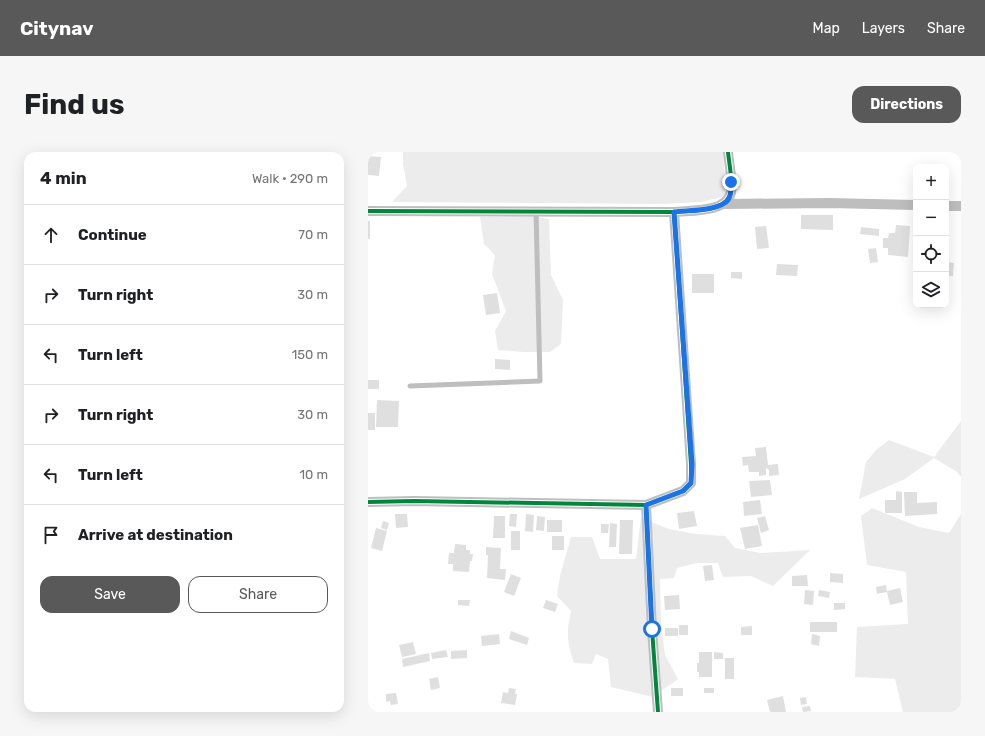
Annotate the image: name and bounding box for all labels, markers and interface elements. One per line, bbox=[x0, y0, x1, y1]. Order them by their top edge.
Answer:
text: Citynav bbox=[20, 17, 93, 40]
text: Map bbox=[813, 20, 840, 37]
text: Layers bbox=[862, 20, 905, 37]
text: Share bbox=[927, 20, 965, 37]
button: Directions bbox=[852, 86, 961, 123]
text: Find us bbox=[24, 88, 124, 121]
map controls bbox=[913, 164, 949, 308]
button: + bbox=[913, 164, 949, 200]
text: 4 min bbox=[40, 168, 87, 188]
text: Walk · 290 m bbox=[252, 171, 328, 186]
route end bbox=[722, 173, 740, 191]
button: − bbox=[913, 200, 949, 236]
icon: ahead bbox=[40, 224, 62, 246]
text: Continue bbox=[78, 226, 147, 244]
text: 70 m bbox=[298, 227, 328, 242]
button: locate bbox=[913, 236, 949, 272]
button: layers bbox=[913, 272, 949, 308]
icon: right bbox=[40, 284, 62, 306]
text: Turn right bbox=[78, 286, 153, 304]
text: 30 m bbox=[297, 287, 328, 302]
icon: left bbox=[40, 344, 62, 366]
text: Turn left bbox=[78, 346, 143, 364]
text: 150 m bbox=[292, 347, 328, 362]
icon: right bbox=[40, 404, 62, 426]
text: Turn right bbox=[78, 406, 153, 424]
text: 30 m bbox=[297, 407, 328, 422]
icon: left bbox=[40, 464, 62, 486]
text: Turn left bbox=[78, 466, 143, 484]
text: 10 m bbox=[299, 467, 328, 482]
icon: arrive bbox=[40, 524, 62, 546]
text: Arrive at destination bbox=[78, 526, 233, 544]
button: Save bbox=[40, 576, 180, 613]
button: Share bbox=[188, 576, 328, 613]
route start bbox=[643, 620, 661, 638]

